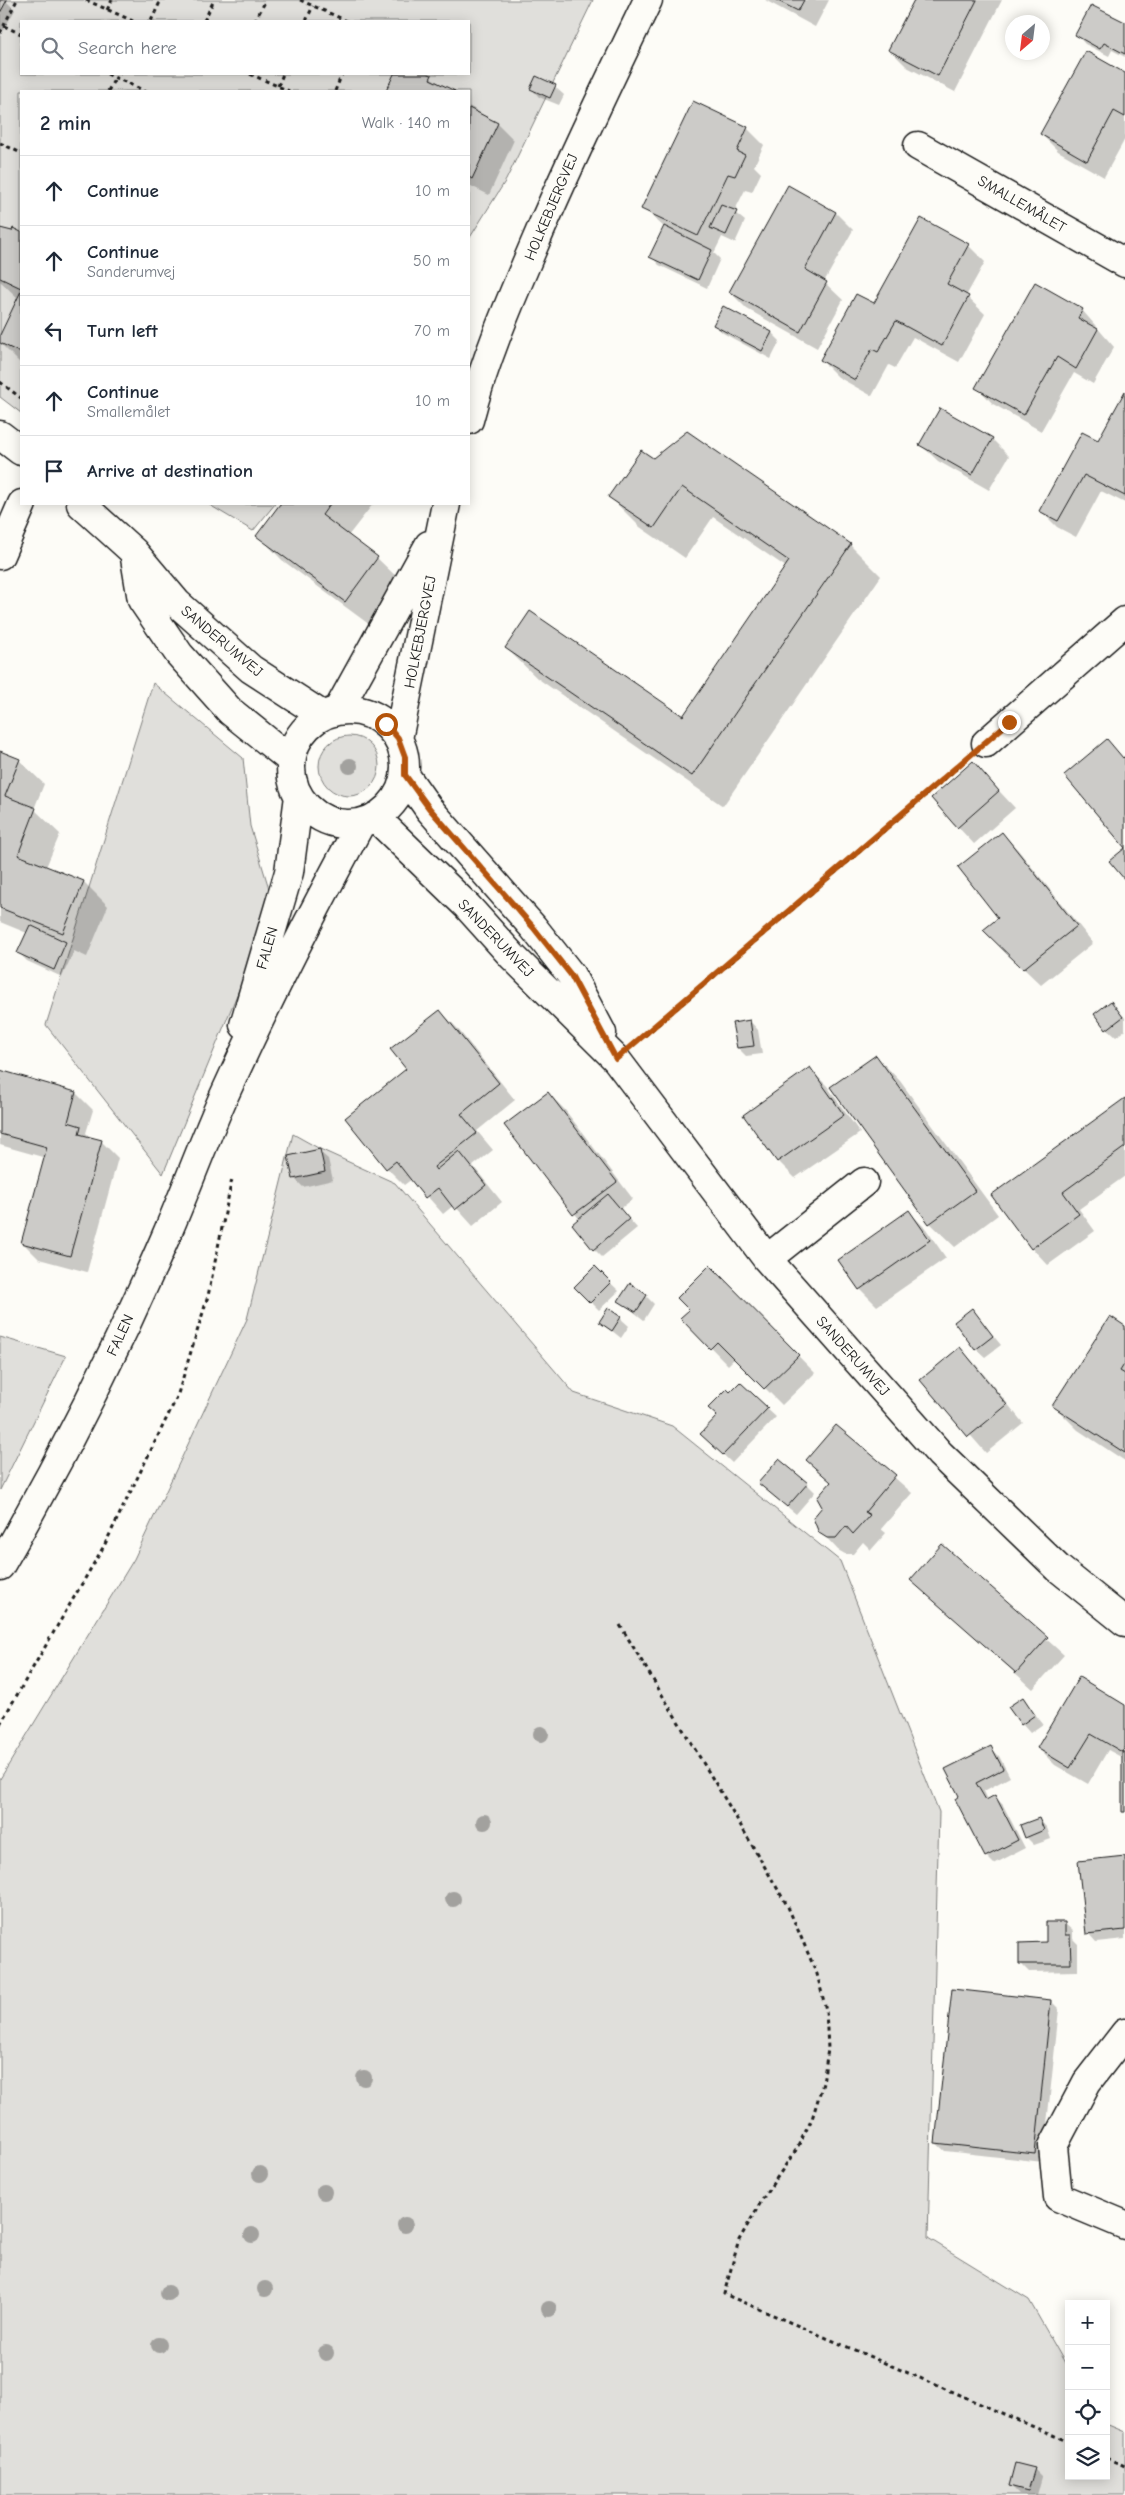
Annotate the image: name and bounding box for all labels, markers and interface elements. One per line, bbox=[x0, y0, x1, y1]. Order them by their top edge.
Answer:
north arrow bbox=[1005, 15, 1050, 60]
search box bbox=[20, 20, 470, 75]
icon: search bbox=[38, 34, 66, 62]
text: Search here bbox=[78, 37, 177, 59]
text: 2 min bbox=[40, 111, 91, 135]
text: Walk · 140 m bbox=[362, 114, 450, 132]
street label: HOLKEBJERGVEJ bbox=[520, 151, 582, 263]
street label: SMALLEMÅLET bbox=[975, 171, 1070, 237]
icon: ahead bbox=[40, 177, 68, 205]
text: Continue bbox=[87, 180, 159, 202]
text: 10 m bbox=[415, 182, 450, 200]
text: Continue bbox=[87, 241, 159, 263]
icon: ahead bbox=[40, 247, 68, 275]
text: 50 m bbox=[413, 252, 450, 270]
text: Sanderumvej bbox=[87, 263, 175, 281]
icon: left bbox=[40, 317, 68, 345]
text: Turn left bbox=[87, 320, 158, 342]
text: 70 m bbox=[414, 322, 450, 340]
text: Continue bbox=[87, 381, 159, 403]
icon: ahead bbox=[40, 387, 68, 415]
text: 10 m bbox=[415, 392, 450, 410]
text: Smallemålet bbox=[87, 403, 170, 421]
icon: arrive bbox=[40, 457, 68, 485]
text: Arrive at destination bbox=[87, 460, 253, 482]
street label: HOLKEBJERGVEJ bbox=[400, 574, 440, 690]
street label: SANDERUMVEJ bbox=[177, 602, 267, 680]
route end bbox=[998, 711, 1021, 734]
route start bbox=[375, 713, 398, 736]
street label: SANDERUMVEJ bbox=[454, 895, 538, 981]
street label: FALEN bbox=[252, 925, 282, 971]
street label: FALEN bbox=[103, 1311, 137, 1359]
street label: SANDERUMVEJ bbox=[812, 1312, 894, 1400]
map controls bbox=[1065, 2300, 1110, 2480]
button: + bbox=[1065, 2300, 1110, 2345]
button: − bbox=[1065, 2345, 1110, 2390]
button: locate bbox=[1065, 2390, 1110, 2435]
button: layers bbox=[1065, 2435, 1110, 2480]

